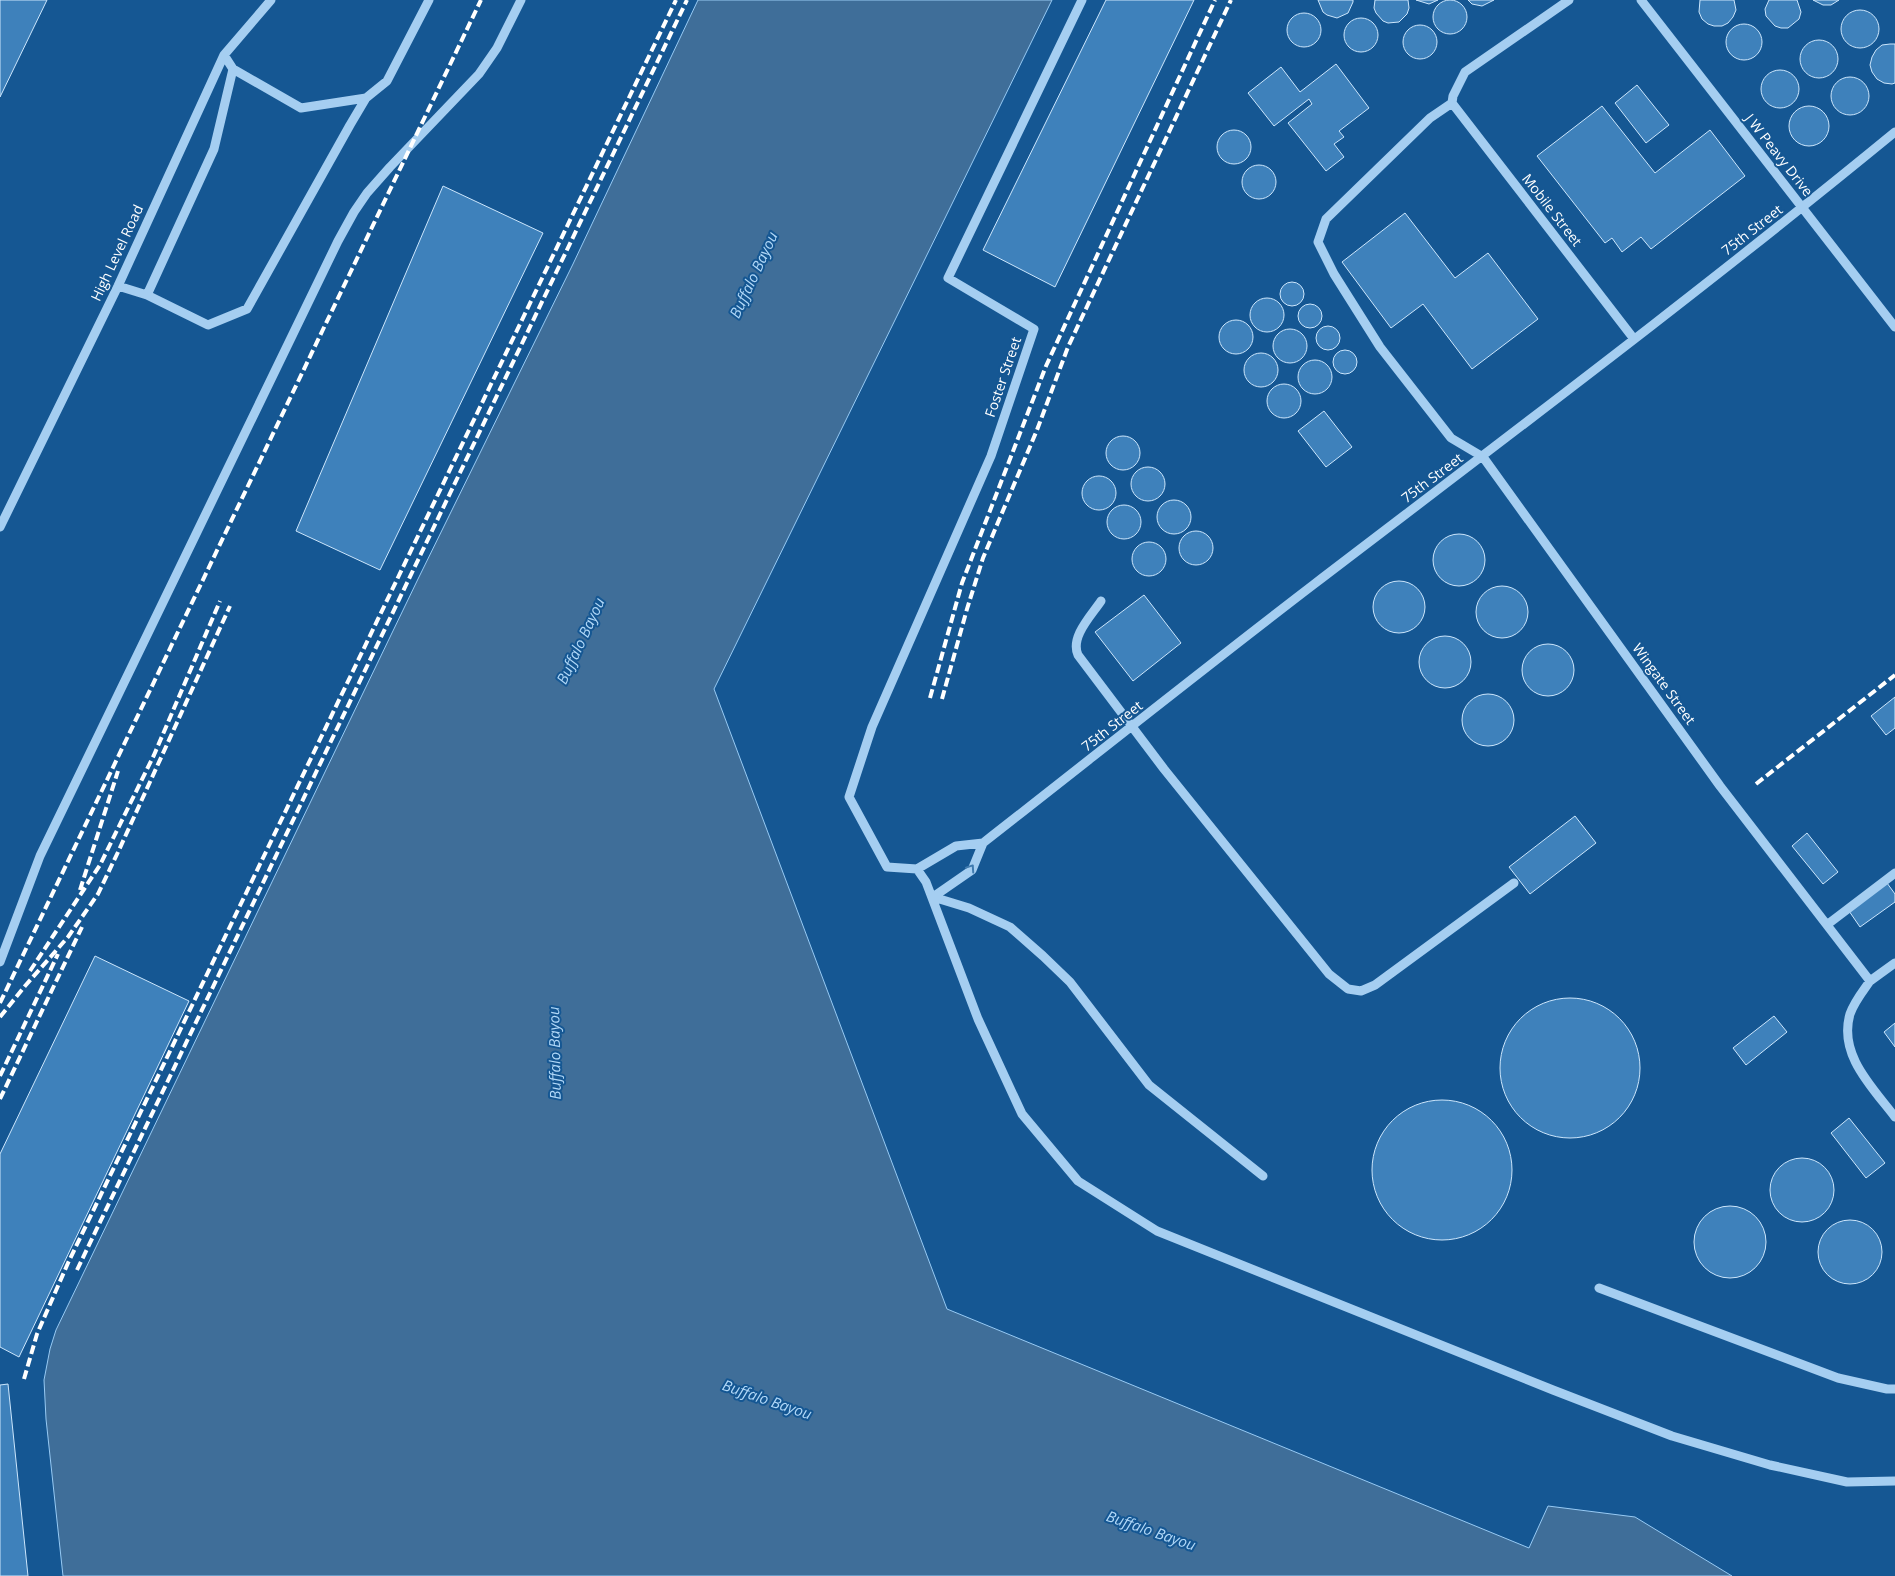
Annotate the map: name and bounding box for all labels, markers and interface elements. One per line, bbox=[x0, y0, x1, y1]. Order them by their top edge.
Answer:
street label: J W Peavy Drive bbox=[1740, 108, 1818, 200]
street label: Mobile Street bbox=[1518, 169, 1587, 250]
street label: 75th Street bbox=[1717, 200, 1786, 259]
street label: High Level Road bbox=[86, 202, 147, 304]
water label: Buffalo Bayou bbox=[724, 228, 782, 321]
street label: Foster Street bbox=[980, 334, 1025, 419]
street label: 75th Street bbox=[1397, 448, 1466, 507]
water label: Buffalo Bayou bbox=[551, 594, 609, 687]
street label: Wingate Street bbox=[1628, 639, 1700, 728]
street label: 75th Street bbox=[1077, 696, 1146, 755]
one-way arrow bbox=[965, 864, 974, 874]
water label: Buffalo Bayou bbox=[543, 1006, 565, 1100]
water label: Buffalo Bayou bbox=[720, 1374, 815, 1424]
water label: Buffalo Bayou bbox=[1104, 1505, 1199, 1555]

